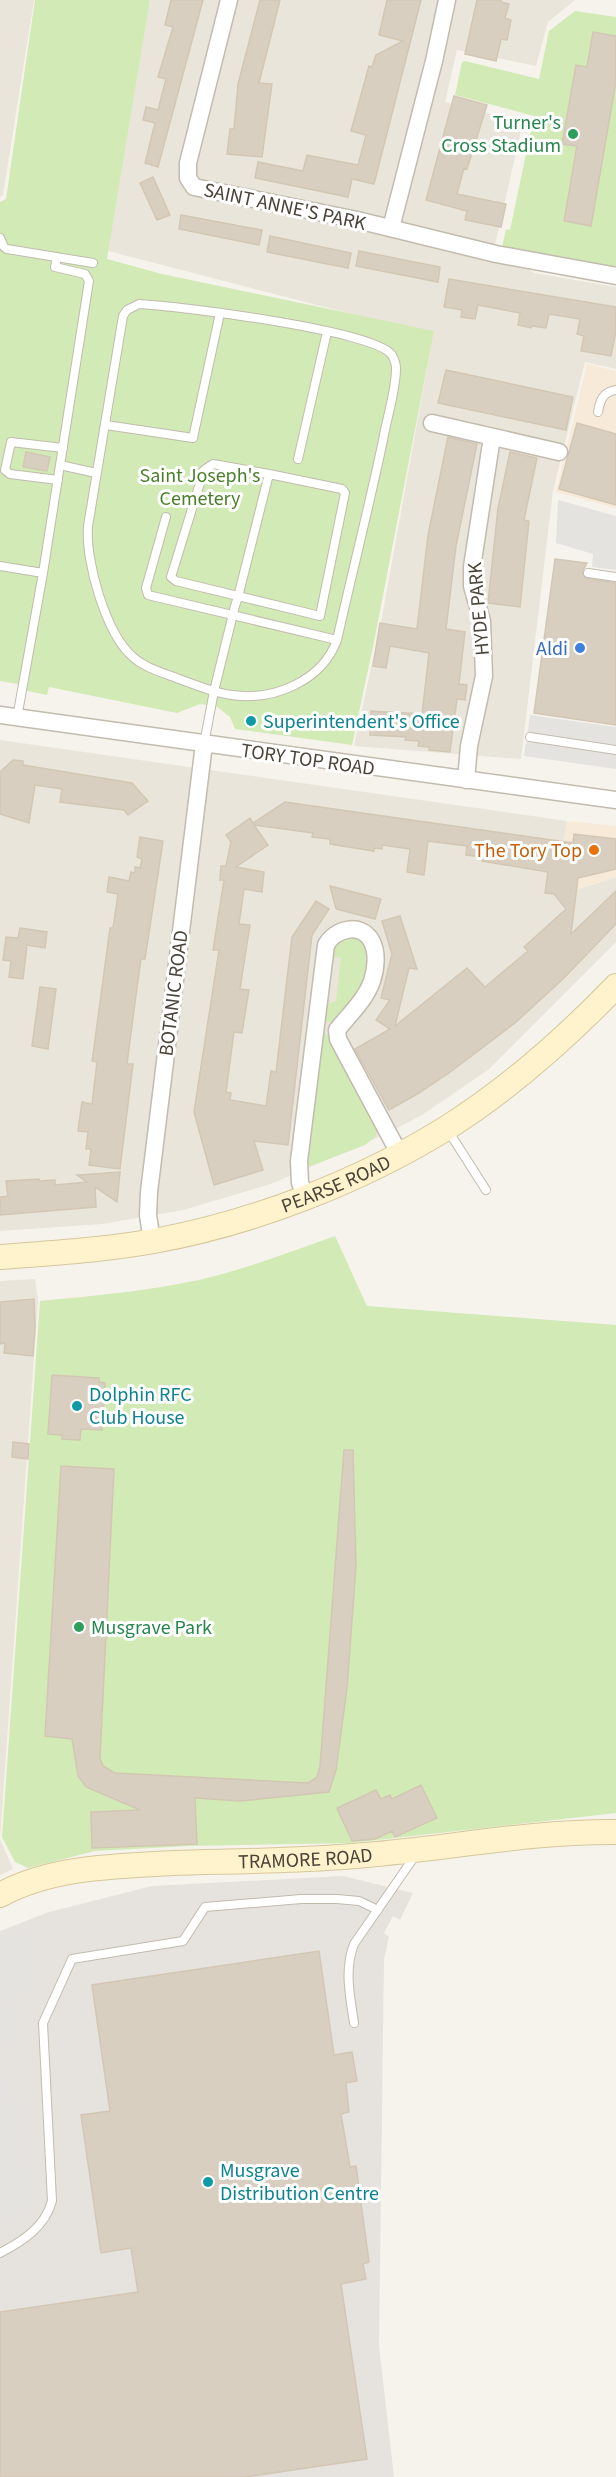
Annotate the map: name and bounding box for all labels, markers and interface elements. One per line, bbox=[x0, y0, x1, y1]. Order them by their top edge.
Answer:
place label: Turner's Cross Stadium bbox=[441, 109, 561, 160]
marker: Turner's Cross Stadium bbox=[566, 127, 580, 141]
street label: SAINT ANNE'S PARK bbox=[201, 176, 369, 238]
park label: Saint Joseph's Cemetery bbox=[140, 462, 261, 513]
street label: HYDE PARK bbox=[461, 561, 497, 657]
place label: Aldi bbox=[536, 635, 568, 663]
marker: Aldi bbox=[573, 641, 587, 655]
place label: Superintendent's Office bbox=[263, 708, 460, 736]
marker: Superintendent's Office bbox=[244, 714, 258, 728]
street label: TORY TOP ROAD bbox=[239, 737, 377, 783]
place label: The Tory Top bbox=[474, 837, 582, 865]
marker: The Tory Top bbox=[587, 843, 601, 857]
street label: BOTANIC ROAD bbox=[152, 929, 196, 1058]
street label: PEARSE ROAD bbox=[278, 1149, 396, 1221]
place label: Dolphin RFC Club House bbox=[89, 1381, 192, 1432]
marker: Dolphin RFC Club House bbox=[70, 1399, 84, 1413]
place label: Musgrave Park bbox=[91, 1614, 212, 1642]
marker: Musgrave Park bbox=[72, 1620, 86, 1634]
street label: TRAMORE ROAD bbox=[238, 1842, 374, 1876]
place label: Musgrave Distribution Centre bbox=[220, 2157, 379, 2208]
marker: Musgrave Distribution Centre bbox=[201, 2175, 215, 2189]

